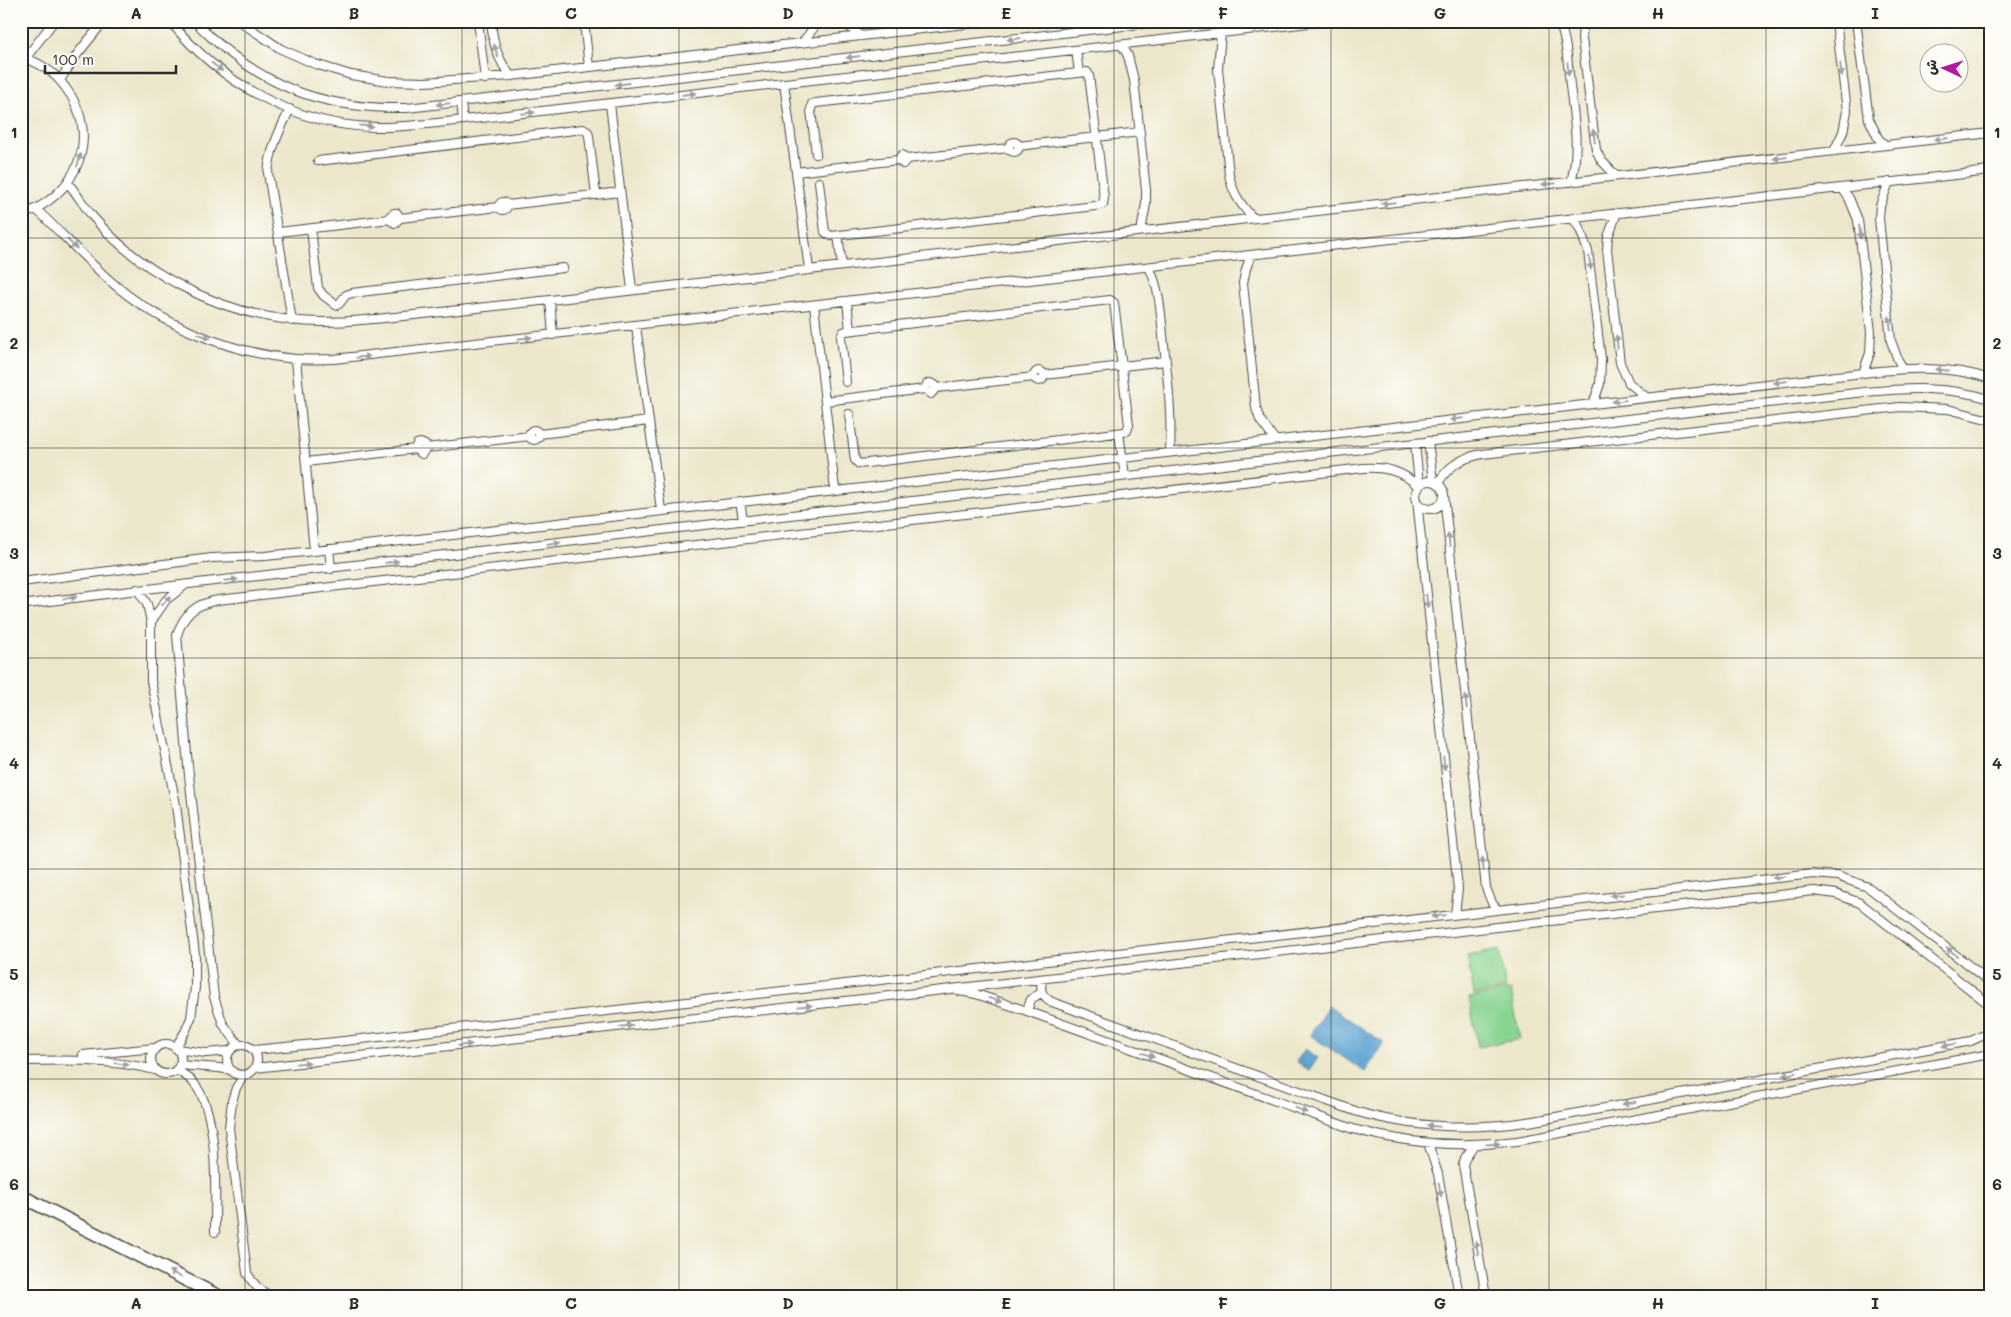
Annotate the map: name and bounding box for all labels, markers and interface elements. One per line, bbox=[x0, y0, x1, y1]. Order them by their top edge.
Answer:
text: A bbox=[130, 2, 142, 23]
text: B bbox=[349, 2, 359, 23]
text: C bbox=[565, 2, 577, 23]
text: D bbox=[782, 2, 794, 23]
text: E bbox=[1001, 2, 1011, 23]
text: F bbox=[1218, 2, 1228, 23]
text: G bbox=[1434, 2, 1446, 23]
text: H bbox=[1652, 2, 1664, 23]
text: I bbox=[1871, 2, 1879, 23]
one-way arrow bbox=[1006, 35, 1022, 43]
scale bar bbox=[45, 42, 176, 74]
north arrow bbox=[1918, 42, 1968, 92]
one-way arrow bbox=[492, 43, 500, 58]
text: 100 m bbox=[52, 49, 94, 69]
one-way arrow bbox=[845, 53, 861, 61]
text: ش bbox=[1921, 59, 1941, 75]
one-way arrow bbox=[1565, 61, 1573, 77]
one-way arrow bbox=[210, 62, 223, 73]
one-way arrow bbox=[1838, 62, 1846, 78]
one-way arrow bbox=[614, 80, 630, 88]
one-way arrow bbox=[681, 90, 697, 98]
one-way arrow bbox=[435, 100, 451, 108]
one-way arrow bbox=[520, 109, 536, 117]
text: 1 bbox=[10, 121, 18, 142]
text: 1 bbox=[1993, 121, 2001, 142]
one-way arrow bbox=[358, 123, 374, 131]
one-way arrow bbox=[1589, 127, 1597, 143]
one-way arrow bbox=[1933, 135, 1949, 143]
one-way arrow bbox=[75, 152, 83, 167]
one-way arrow bbox=[1772, 154, 1788, 162]
one-way arrow bbox=[1541, 180, 1557, 188]
one-way arrow bbox=[1379, 199, 1395, 207]
one-way arrow bbox=[1856, 225, 1864, 241]
one-way arrow bbox=[66, 237, 78, 249]
one-way arrow bbox=[1586, 256, 1594, 272]
one-way arrow bbox=[1885, 314, 1893, 330]
text: 2 bbox=[10, 332, 19, 353]
one-way arrow bbox=[197, 332, 211, 340]
text: 2 bbox=[1993, 332, 2002, 353]
one-way arrow bbox=[1613, 333, 1621, 349]
one-way arrow bbox=[517, 334, 533, 342]
one-way arrow bbox=[356, 352, 372, 360]
one-way arrow bbox=[1934, 366, 1950, 374]
one-way arrow bbox=[1772, 378, 1788, 386]
one-way arrow bbox=[1611, 397, 1627, 405]
one-way arrow bbox=[1449, 415, 1465, 423]
one-way arrow bbox=[1445, 532, 1453, 548]
one-way arrow bbox=[546, 539, 562, 547]
text: 3 bbox=[9, 542, 19, 563]
text: 3 bbox=[1992, 542, 2002, 563]
one-way arrow bbox=[385, 558, 401, 566]
one-way arrow bbox=[223, 575, 239, 583]
one-way arrow bbox=[1423, 593, 1431, 609]
one-way arrow bbox=[62, 594, 78, 602]
one-way arrow bbox=[160, 595, 172, 607]
one-way arrow bbox=[1462, 694, 1470, 710]
text: 4 bbox=[9, 752, 19, 773]
text: 4 bbox=[1992, 752, 2002, 773]
one-way arrow bbox=[1440, 755, 1448, 771]
one-way arrow bbox=[1479, 855, 1487, 871]
one-way arrow bbox=[1770, 873, 1786, 881]
one-way arrow bbox=[1609, 891, 1625, 899]
one-way arrow bbox=[1430, 912, 1446, 920]
one-way arrow bbox=[1945, 946, 1958, 957]
text: 5 bbox=[9, 963, 19, 984]
text: 5 bbox=[1992, 963, 2002, 984]
one-way arrow bbox=[987, 997, 1002, 1005]
one-way arrow bbox=[797, 1002, 813, 1010]
one-way arrow bbox=[619, 1022, 635, 1030]
one-way arrow bbox=[457, 1041, 473, 1049]
one-way arrow bbox=[1940, 1041, 1956, 1049]
one-way arrow bbox=[1140, 1052, 1155, 1059]
one-way arrow bbox=[296, 1059, 312, 1067]
one-way arrow bbox=[115, 1060, 131, 1068]
one-way arrow bbox=[1780, 1070, 1796, 1078]
one-way arrow bbox=[1620, 1100, 1636, 1108]
one-way arrow bbox=[1293, 1107, 1308, 1114]
one-way arrow bbox=[1425, 1122, 1441, 1130]
one-way arrow bbox=[1485, 1139, 1501, 1147]
text: 6 bbox=[9, 1173, 19, 1194]
text: 6 bbox=[1992, 1173, 2002, 1194]
one-way arrow bbox=[1437, 1183, 1445, 1199]
one-way arrow bbox=[1473, 1239, 1481, 1255]
one-way arrow bbox=[167, 1270, 182, 1278]
text: A bbox=[130, 1292, 142, 1313]
text: B bbox=[349, 1292, 359, 1313]
text: C bbox=[565, 1292, 577, 1313]
text: D bbox=[782, 1292, 794, 1313]
text: E bbox=[1001, 1292, 1011, 1313]
text: F bbox=[1218, 1292, 1228, 1313]
text: G bbox=[1434, 1292, 1446, 1313]
text: H bbox=[1652, 1292, 1664, 1313]
text: I bbox=[1871, 1292, 1879, 1313]

